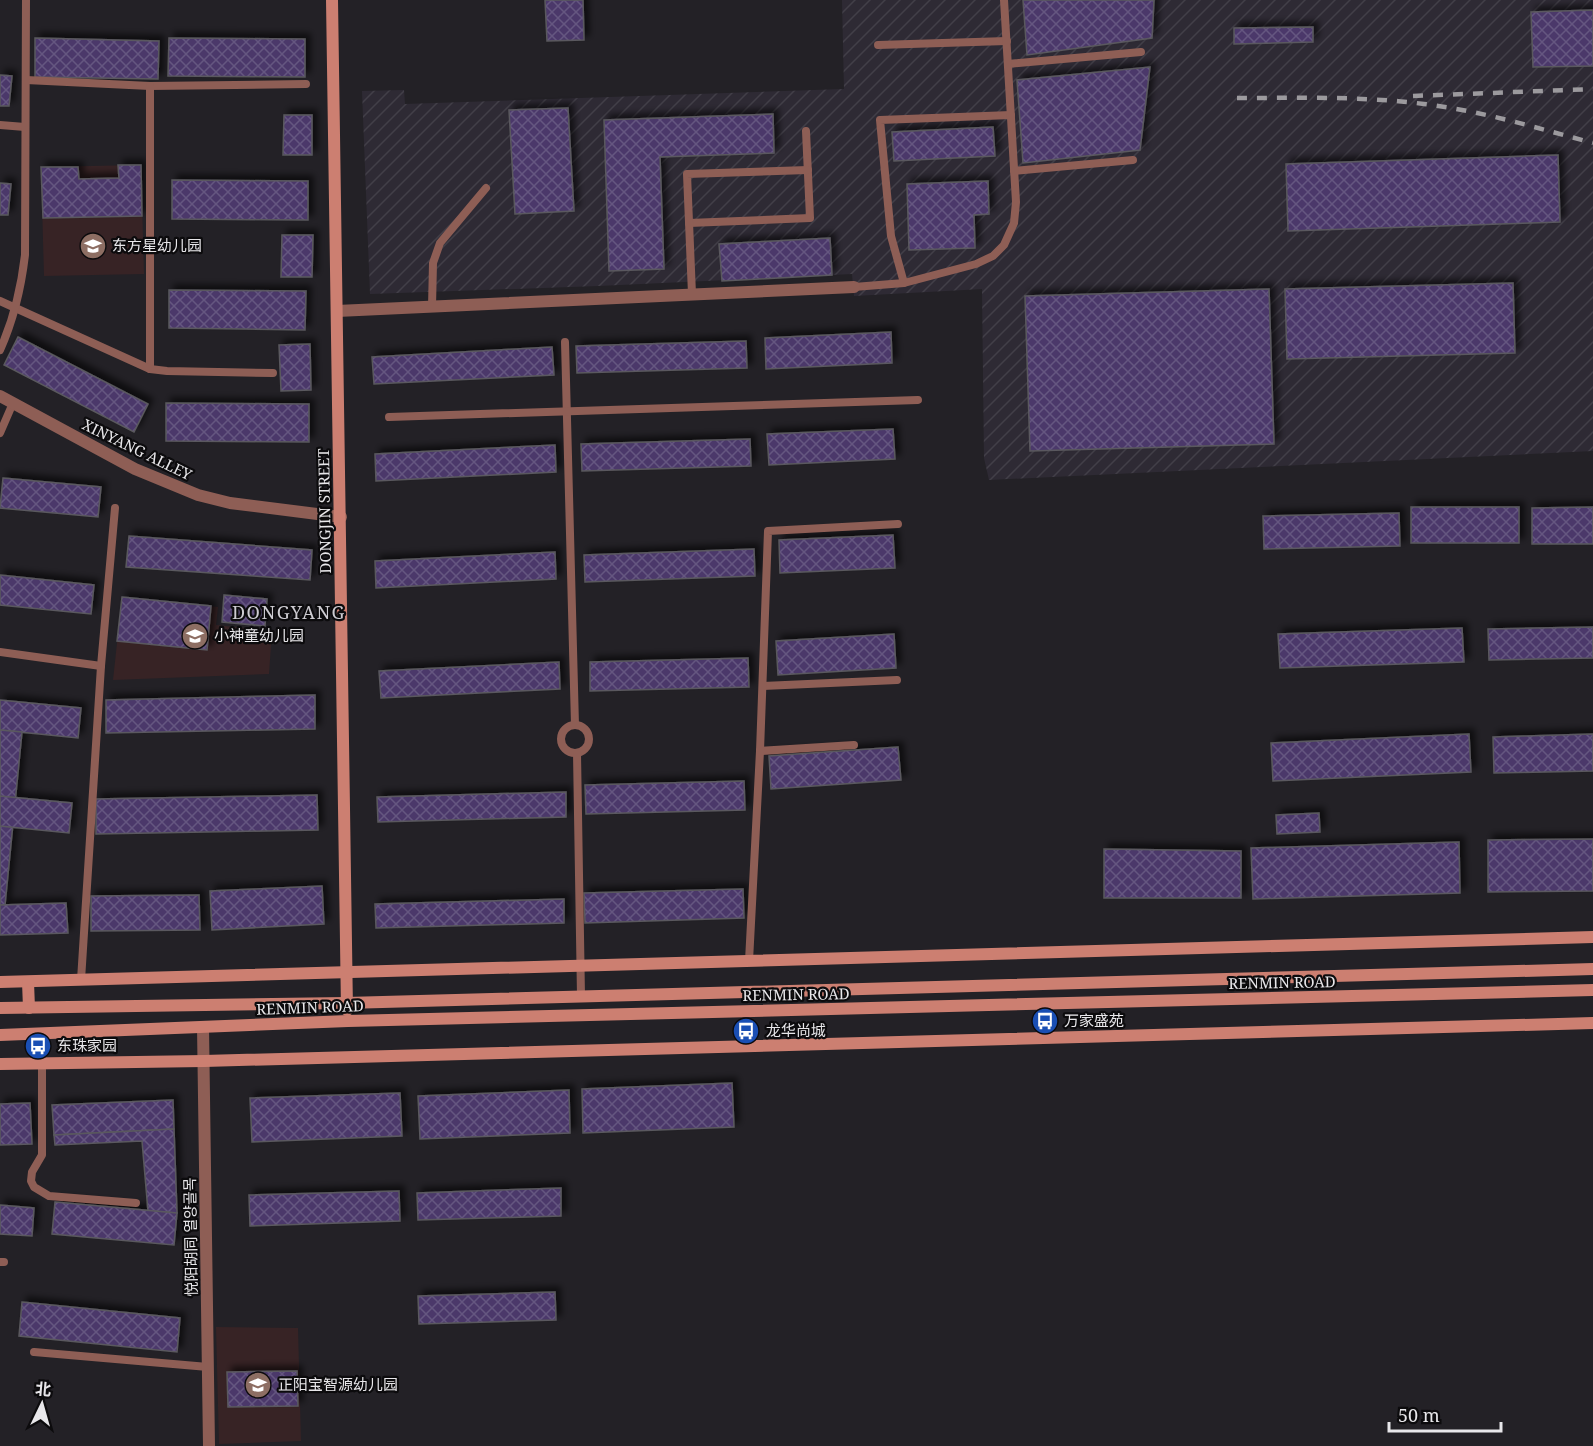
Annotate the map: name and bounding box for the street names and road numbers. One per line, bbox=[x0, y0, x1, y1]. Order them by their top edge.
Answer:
street label: XINYANG ALLEY bbox=[79, 414, 196, 485]
street label: DONGJIN STREET bbox=[313, 448, 335, 574]
street label: RENMIN ROAD bbox=[1228, 971, 1336, 993]
street label: RENMIN ROAD bbox=[742, 983, 850, 1005]
street label: RENMIN ROAD bbox=[256, 995, 364, 1019]
street label: 悦阳胡同 열양골목 bbox=[179, 1177, 201, 1297]

